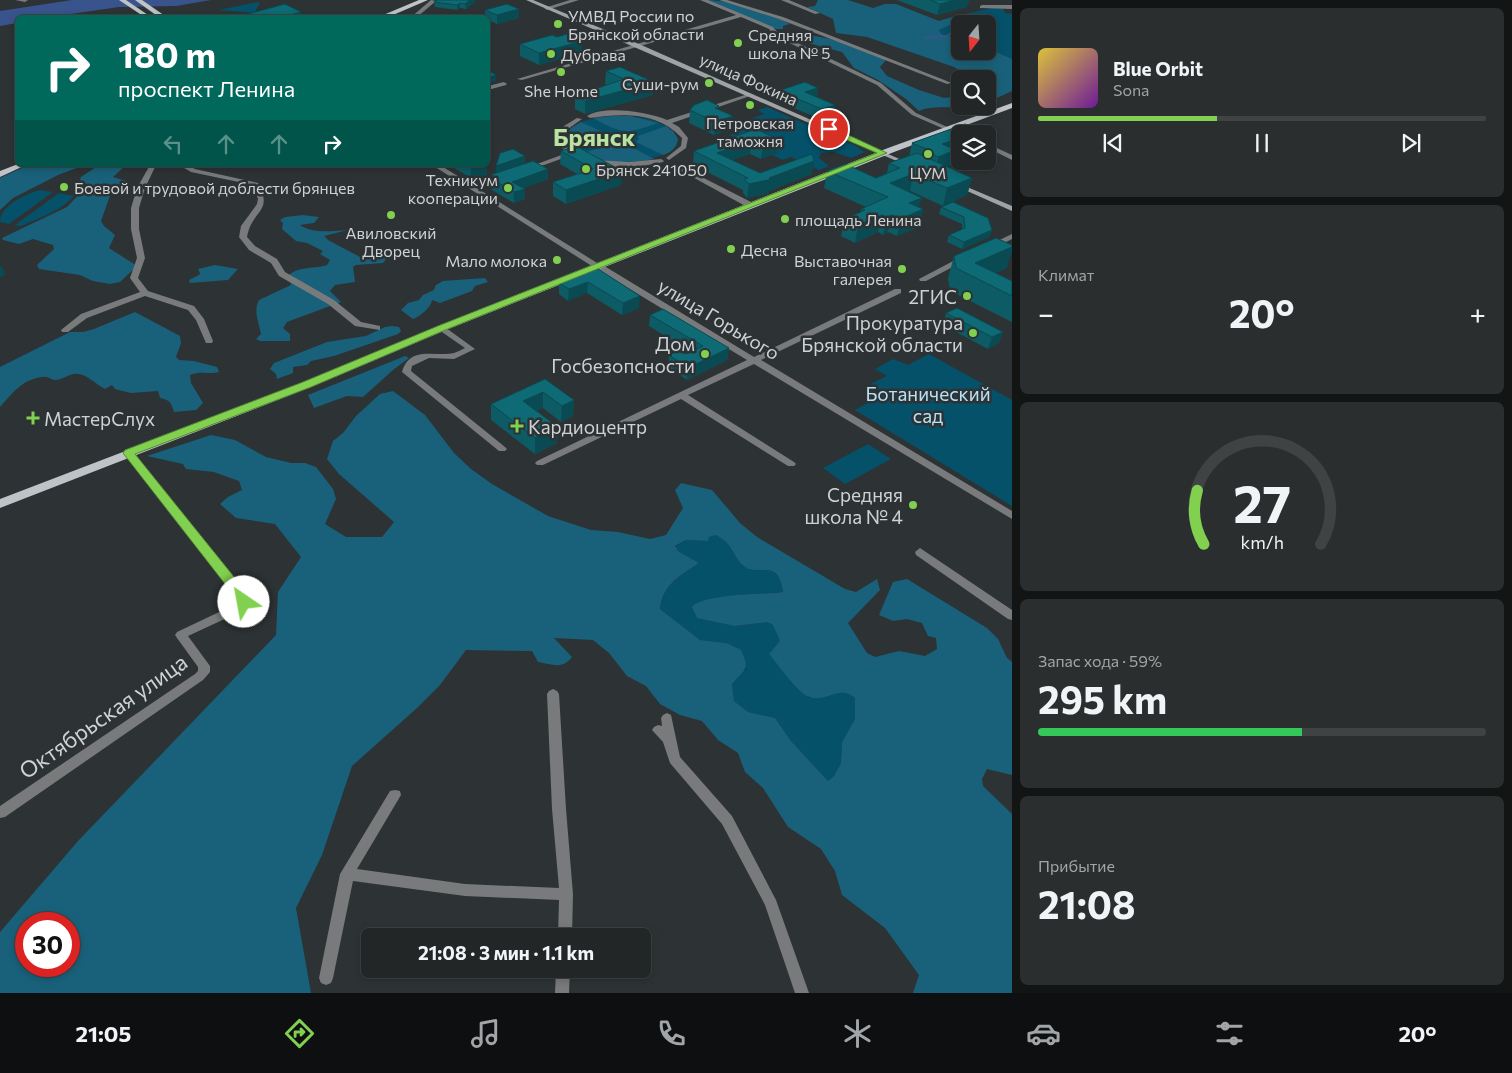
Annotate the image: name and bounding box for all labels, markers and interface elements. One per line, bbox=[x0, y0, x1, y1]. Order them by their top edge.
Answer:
place label: УМВД России по Брянской области bbox=[568, 6, 704, 43]
north arrow bbox=[951, 15, 996, 60]
map controls bbox=[951, 15, 996, 170]
marker: УМВД России по Брянской области bbox=[552, 18, 564, 30]
place label: Средняя школа № 5 bbox=[748, 25, 831, 62]
text: 180 m bbox=[118, 32, 216, 75]
icon: right bbox=[35, 35, 100, 100]
marker: Средняя школа № 5 bbox=[732, 37, 744, 49]
place label: Дубрава bbox=[561, 45, 626, 64]
marker: Дубрава bbox=[545, 48, 557, 60]
street label: улица Фокина bbox=[697, 49, 801, 109]
text: Blue Orbit bbox=[1113, 57, 1203, 80]
marker: She Home bbox=[555, 66, 567, 78]
button: search bbox=[951, 70, 996, 115]
place label: Суши-рум bbox=[622, 74, 699, 93]
text: проспект Ленина bbox=[118, 75, 295, 102]
marker: Суши-рум bbox=[703, 77, 715, 89]
text: Sona bbox=[1113, 80, 1149, 99]
place label: She Home bbox=[524, 81, 598, 100]
marker: Петровская таможня bbox=[744, 99, 756, 111]
pin bbox=[808, 108, 850, 150]
place label: Петровская таможня bbox=[706, 113, 794, 150]
icon: arrive bbox=[815, 115, 843, 143]
district label: Брянск bbox=[553, 122, 635, 151]
button: layers bbox=[951, 125, 996, 170]
icon: previous bbox=[1099, 129, 1127, 157]
icon: pause bbox=[1248, 129, 1276, 157]
icon: next bbox=[1397, 129, 1425, 157]
icon: left bbox=[159, 130, 187, 158]
icon: ahead bbox=[212, 130, 240, 158]
icon: ahead bbox=[265, 130, 293, 158]
icon: right bbox=[318, 130, 346, 158]
marker: ЦУМ bbox=[922, 148, 934, 160]
place label: Брянск 241050 bbox=[596, 160, 707, 179]
marker: Брянск 241050 bbox=[580, 163, 592, 175]
place label: ЦУМ bbox=[910, 163, 946, 182]
place label: Техникум кооперации bbox=[408, 170, 498, 207]
place label: Боевой и трудовой доблести брянцев bbox=[74, 178, 355, 197]
marker: Боевой и трудовой доблести брянцев bbox=[58, 181, 70, 193]
marker: Техникум кооперации bbox=[502, 182, 514, 194]
marker: Авиловский Дворец bbox=[385, 209, 397, 221]
place label: площадь Ленина bbox=[795, 210, 922, 229]
marker: площадь Ленина bbox=[779, 213, 791, 225]
place label: Авиловский Дворец bbox=[346, 223, 436, 260]
place label: Десна bbox=[741, 240, 787, 259]
marker: Десна bbox=[725, 243, 737, 255]
place label: Мало молока bbox=[445, 251, 547, 270]
place label: Выставочная галерея bbox=[794, 251, 892, 288]
marker: Мало молока bbox=[551, 254, 563, 266]
marker: Выставочная галерея bbox=[896, 263, 908, 275]
text: Климат bbox=[1038, 265, 1094, 284]
street label: улица Горького bbox=[654, 274, 784, 364]
place label: 2ГИС bbox=[908, 285, 957, 308]
text: 20° bbox=[1229, 289, 1295, 336]
marker: 2ГИС bbox=[961, 290, 973, 302]
text: − bbox=[1038, 296, 1054, 330]
text: + bbox=[1470, 296, 1486, 330]
place label: Прокуратура Брянской области bbox=[801, 311, 963, 356]
marker: Прокуратура Брянской области bbox=[967, 327, 979, 339]
place label: Дом Госбезопсности bbox=[551, 332, 695, 377]
marker: Дом Госбезопсности bbox=[699, 348, 711, 360]
park label: Ботанический сад bbox=[865, 382, 991, 427]
place label: МастерСлух bbox=[44, 407, 155, 430]
marker: МастерСлух bbox=[26, 411, 40, 425]
place label: Кардиоцентр bbox=[528, 415, 647, 438]
marker: Кардиоцентр bbox=[510, 419, 524, 433]
text: 27 bbox=[1233, 470, 1291, 534]
place label: Средняя школа № 4 bbox=[805, 483, 903, 528]
marker: Средняя школа № 4 bbox=[907, 499, 919, 511]
text: km/h bbox=[1240, 531, 1284, 553]
position arrow bbox=[217, 575, 269, 627]
street label: Октябрьская улица bbox=[14, 648, 192, 784]
text: Запас хода · 59% bbox=[1038, 651, 1162, 670]
text: 295 km bbox=[1038, 675, 1167, 722]
text: Прибытие bbox=[1038, 856, 1115, 875]
text: 21:08 bbox=[1038, 880, 1136, 927]
speed limit sign: 30 bbox=[15, 912, 80, 977]
text: 21:08 · 3 мин · 1.1 km bbox=[418, 941, 594, 964]
icon: directions bbox=[282, 1016, 317, 1051]
icon: music bbox=[468, 1016, 503, 1051]
icon: phone bbox=[654, 1016, 689, 1051]
icon: climate bbox=[840, 1016, 875, 1051]
icon: car bbox=[1026, 1016, 1061, 1051]
icon: filters bbox=[1212, 1016, 1247, 1051]
text: 21:05 bbox=[76, 1020, 131, 1047]
text: 20° bbox=[1398, 1020, 1436, 1047]

